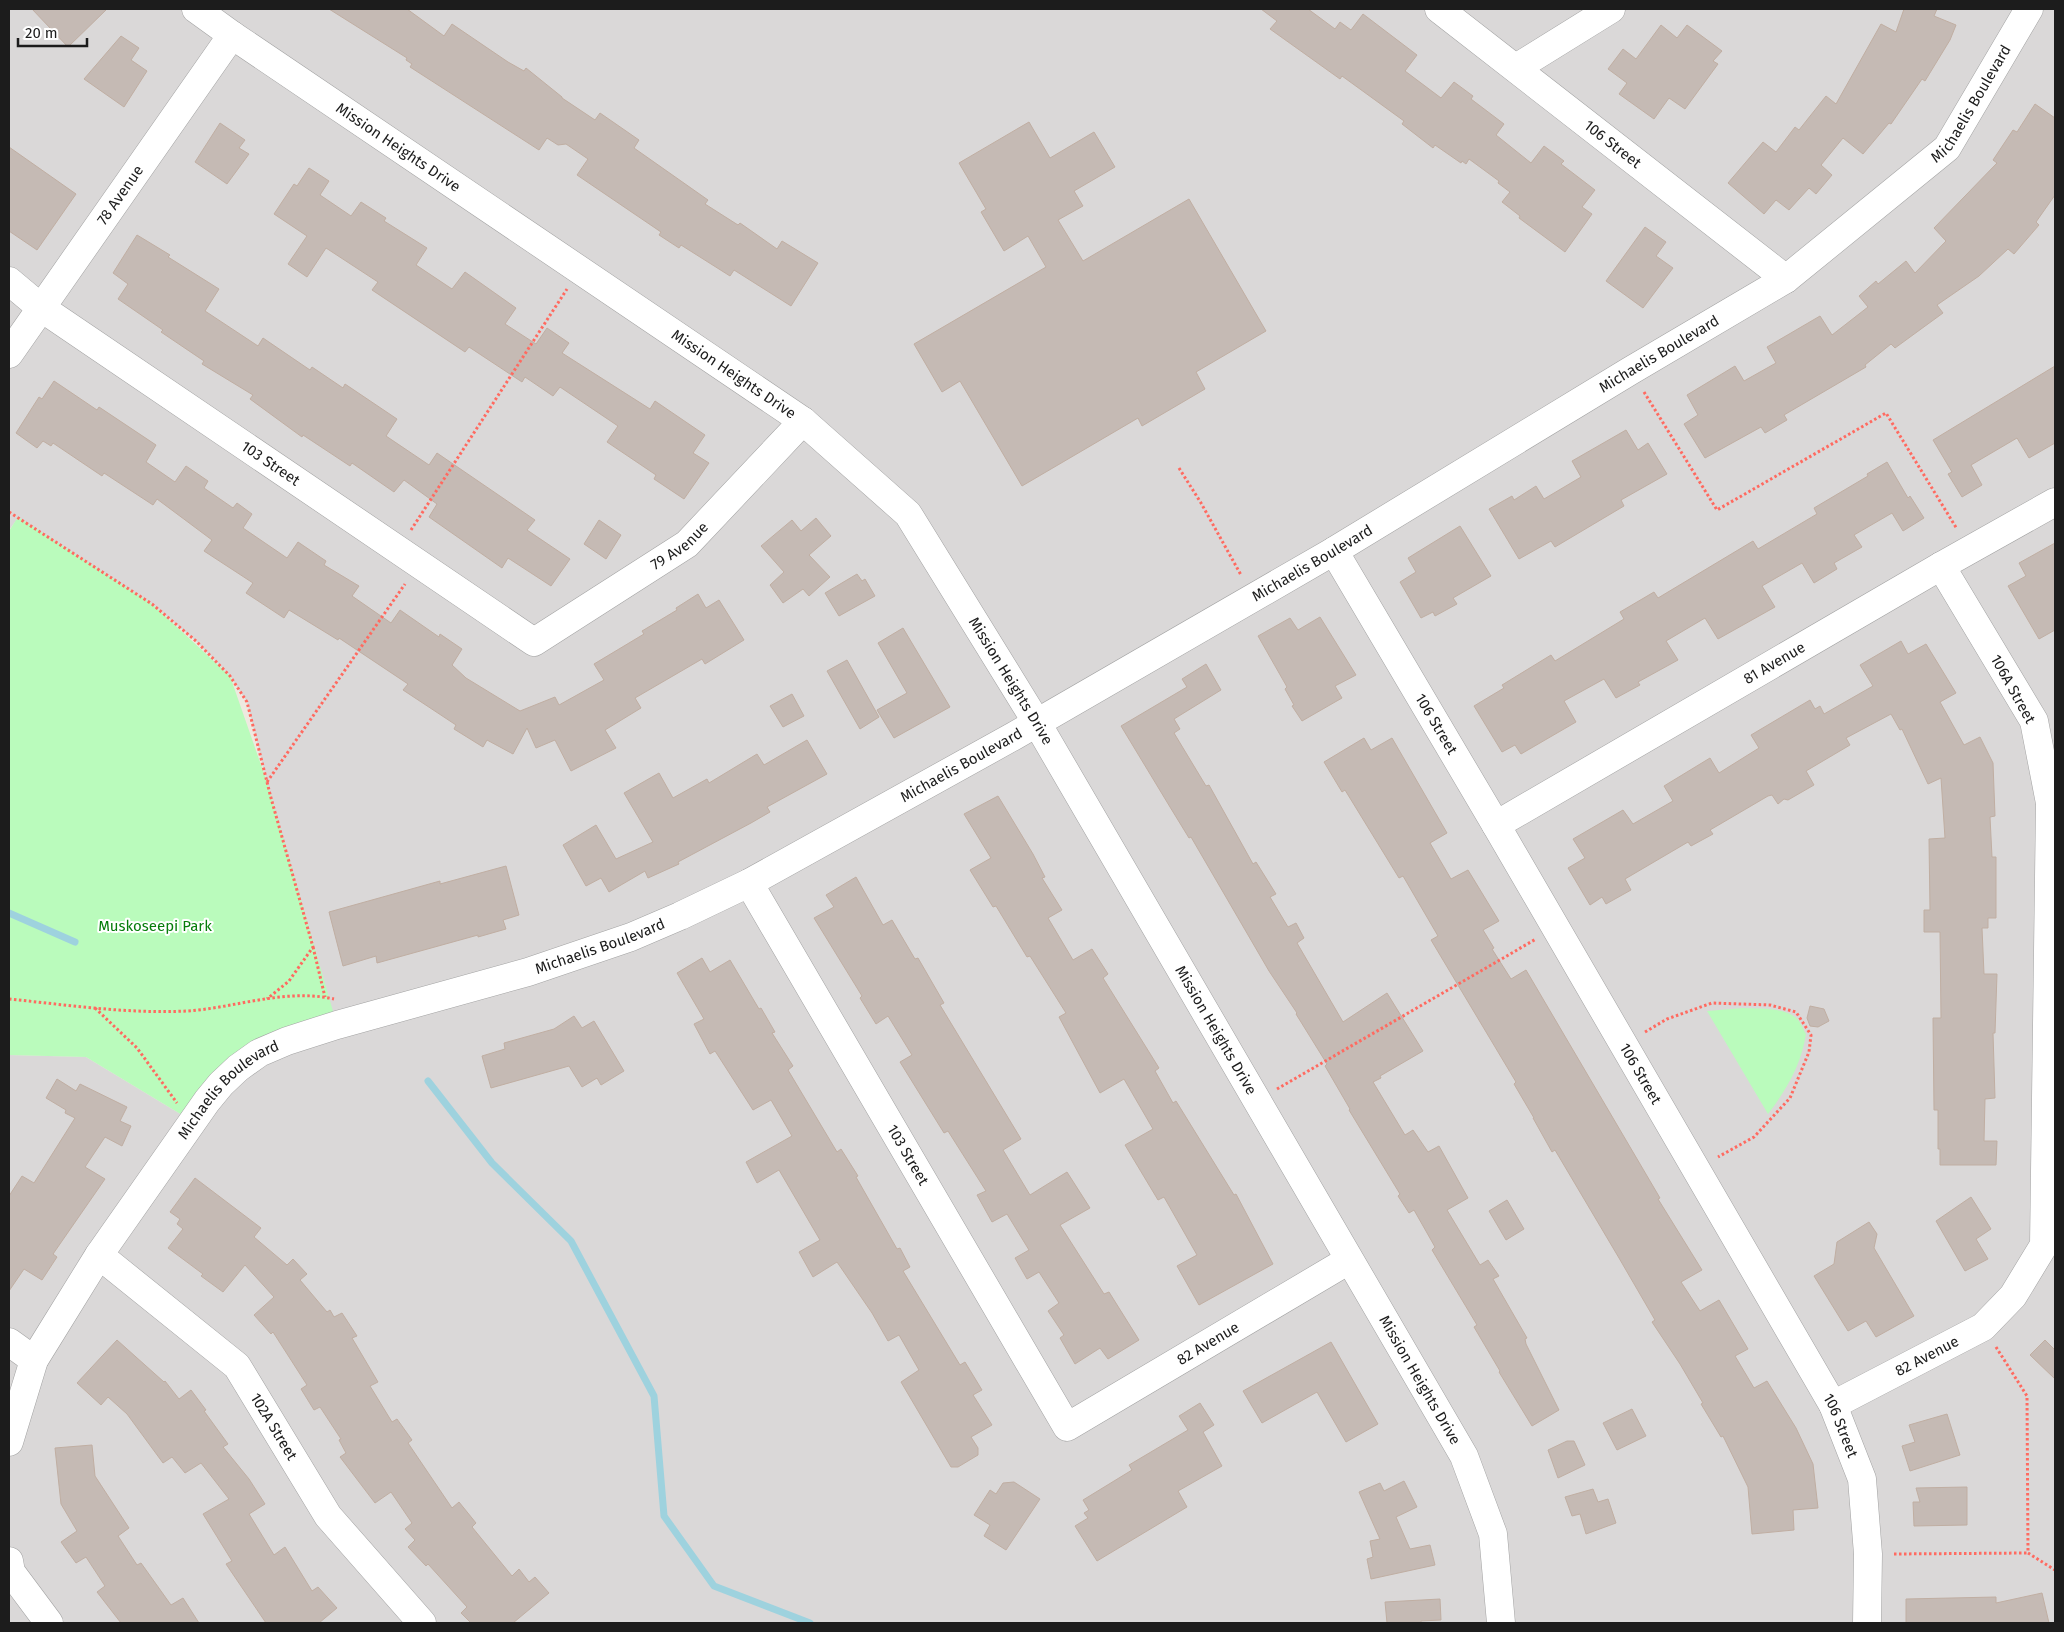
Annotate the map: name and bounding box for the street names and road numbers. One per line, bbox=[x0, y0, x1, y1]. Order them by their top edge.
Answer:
street label: Michaelis Boulevard bbox=[1927, 42, 2015, 167]
street label: Mission Heights Drive bbox=[332, 99, 464, 196]
street label: 106 Street bbox=[1580, 116, 1645, 172]
street label: 78 Avenue bbox=[93, 162, 147, 228]
street label: Michaelis Boulevard bbox=[1596, 311, 1722, 397]
street label: Mission Heights Drive bbox=[668, 326, 799, 423]
street label: 103 Street bbox=[238, 437, 304, 490]
street label: 79 Avenue bbox=[648, 518, 712, 574]
street label: Michaelis Boulevard bbox=[1249, 521, 1376, 605]
street label: Mission Heights Drive bbox=[965, 614, 1057, 748]
street label: 81 Avenue bbox=[1740, 638, 1808, 688]
street label: 106A Street bbox=[1987, 651, 2040, 727]
street label: 106 Street bbox=[1411, 690, 1462, 758]
street label: Michaelis Boulevard bbox=[897, 724, 1025, 806]
street label: Michaelis Boulevard bbox=[533, 915, 667, 978]
street label: Mission Heights Drive bbox=[1171, 962, 1261, 1098]
street label: Michaelis Boulevard bbox=[174, 1037, 282, 1143]
street label: 106 Street bbox=[1616, 1040, 1666, 1108]
street label: 103 Street bbox=[883, 1121, 933, 1189]
street label: Mission Heights Drive bbox=[1375, 1312, 1464, 1448]
street label: 82 Avenue bbox=[1174, 1318, 1242, 1369]
street label: 82 Avenue bbox=[1892, 1332, 1962, 1380]
street label: 102A Street bbox=[247, 1390, 301, 1464]
street label: 106 Street bbox=[1819, 1390, 1862, 1461]

